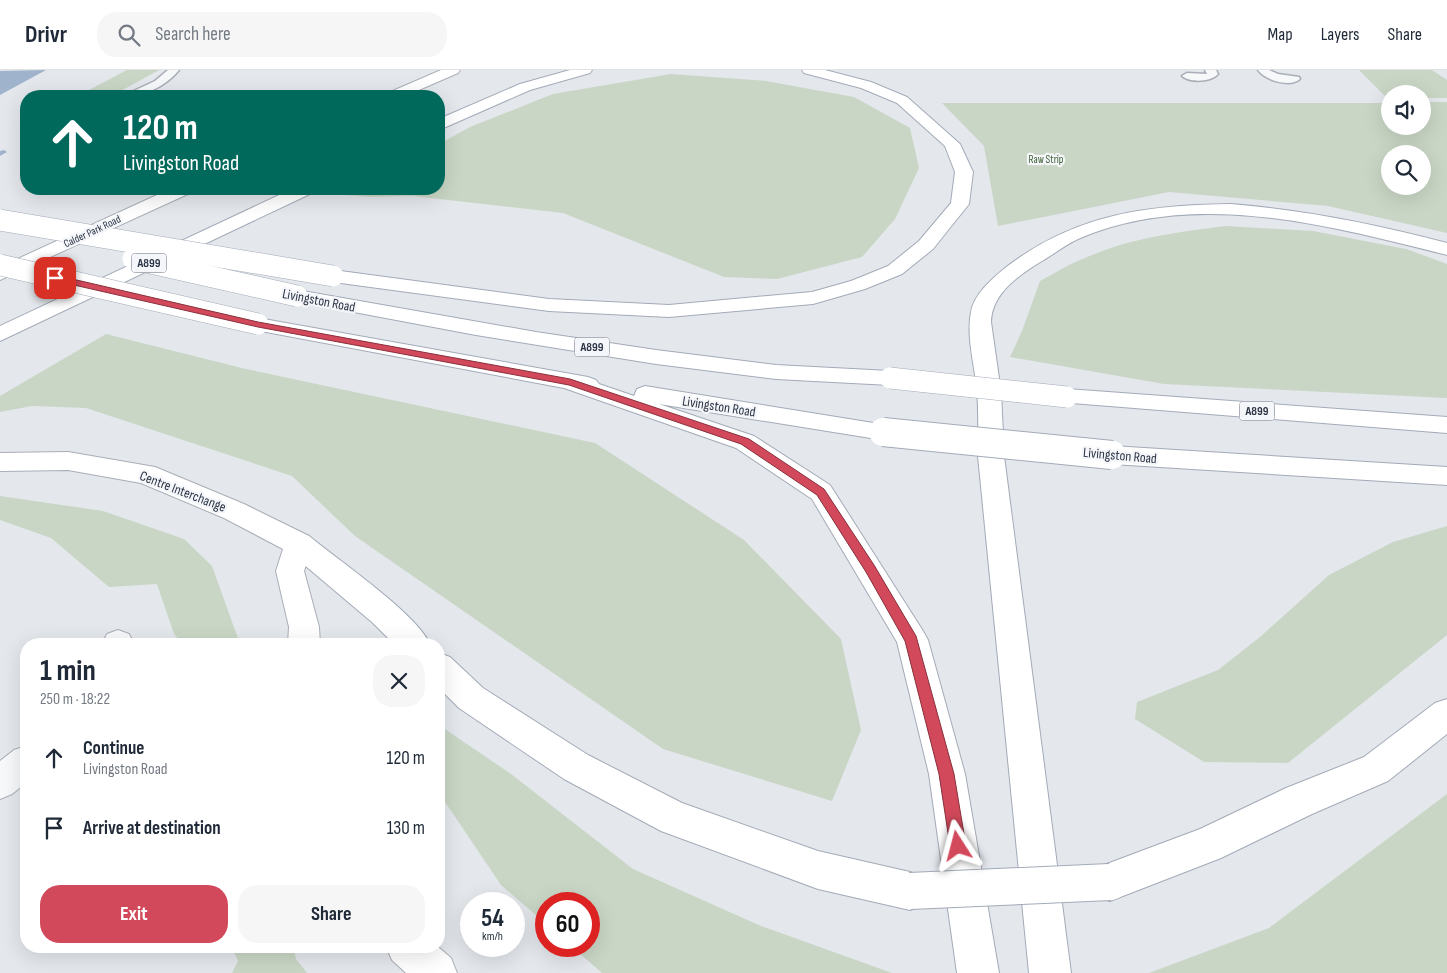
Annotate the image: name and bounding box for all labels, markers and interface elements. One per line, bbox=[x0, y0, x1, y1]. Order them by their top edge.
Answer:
search box bbox=[97, 12, 447, 57]
text: Drivr bbox=[25, 20, 67, 49]
icon: search bbox=[115, 21, 143, 49]
text: Search here bbox=[155, 23, 231, 46]
text: Map bbox=[1268, 24, 1293, 45]
text: Layers bbox=[1321, 24, 1360, 45]
text: Share bbox=[1388, 24, 1422, 45]
map controls bbox=[1381, 85, 1431, 195]
button: sound bbox=[1381, 85, 1431, 135]
text: 120 m bbox=[123, 107, 198, 150]
icon: ahead bbox=[40, 110, 105, 175]
button: search bbox=[1381, 145, 1431, 195]
text: Livingston Road bbox=[123, 150, 239, 177]
park label: Raw Strip bbox=[1029, 153, 1063, 166]
street label: Calder Park Road bbox=[62, 212, 123, 250]
road number: A899 bbox=[132, 254, 166, 272]
pin bbox=[34, 257, 76, 299]
icon: arrive bbox=[41, 264, 69, 292]
street label: Livingston Road bbox=[281, 285, 357, 316]
road number: A899 bbox=[574, 338, 610, 356]
street label: Livingston Road bbox=[681, 392, 757, 421]
road number: A899 bbox=[1240, 402, 1274, 421]
street label: Livingston Road bbox=[1082, 444, 1158, 467]
street label: Centre Interchange bbox=[137, 467, 228, 516]
text: 1 min bbox=[40, 653, 96, 689]
button: close bbox=[373, 655, 425, 707]
text: 250 m · 18:22 bbox=[40, 690, 110, 709]
text: Continue bbox=[83, 737, 144, 760]
icon: ahead bbox=[40, 744, 68, 772]
text: 120 m bbox=[387, 747, 425, 770]
text: Livingston Road bbox=[83, 760, 167, 779]
icon: arrive bbox=[40, 814, 68, 842]
text: Arrive at destination bbox=[83, 817, 221, 840]
text: 130 m bbox=[387, 817, 425, 840]
position arrow bbox=[931, 819, 983, 871]
button: Exit bbox=[40, 885, 228, 943]
button: Share bbox=[238, 885, 425, 943]
speed limit sign: 60 bbox=[535, 892, 600, 957]
text: 54 bbox=[481, 903, 504, 934]
text: km/h bbox=[482, 929, 503, 944]

